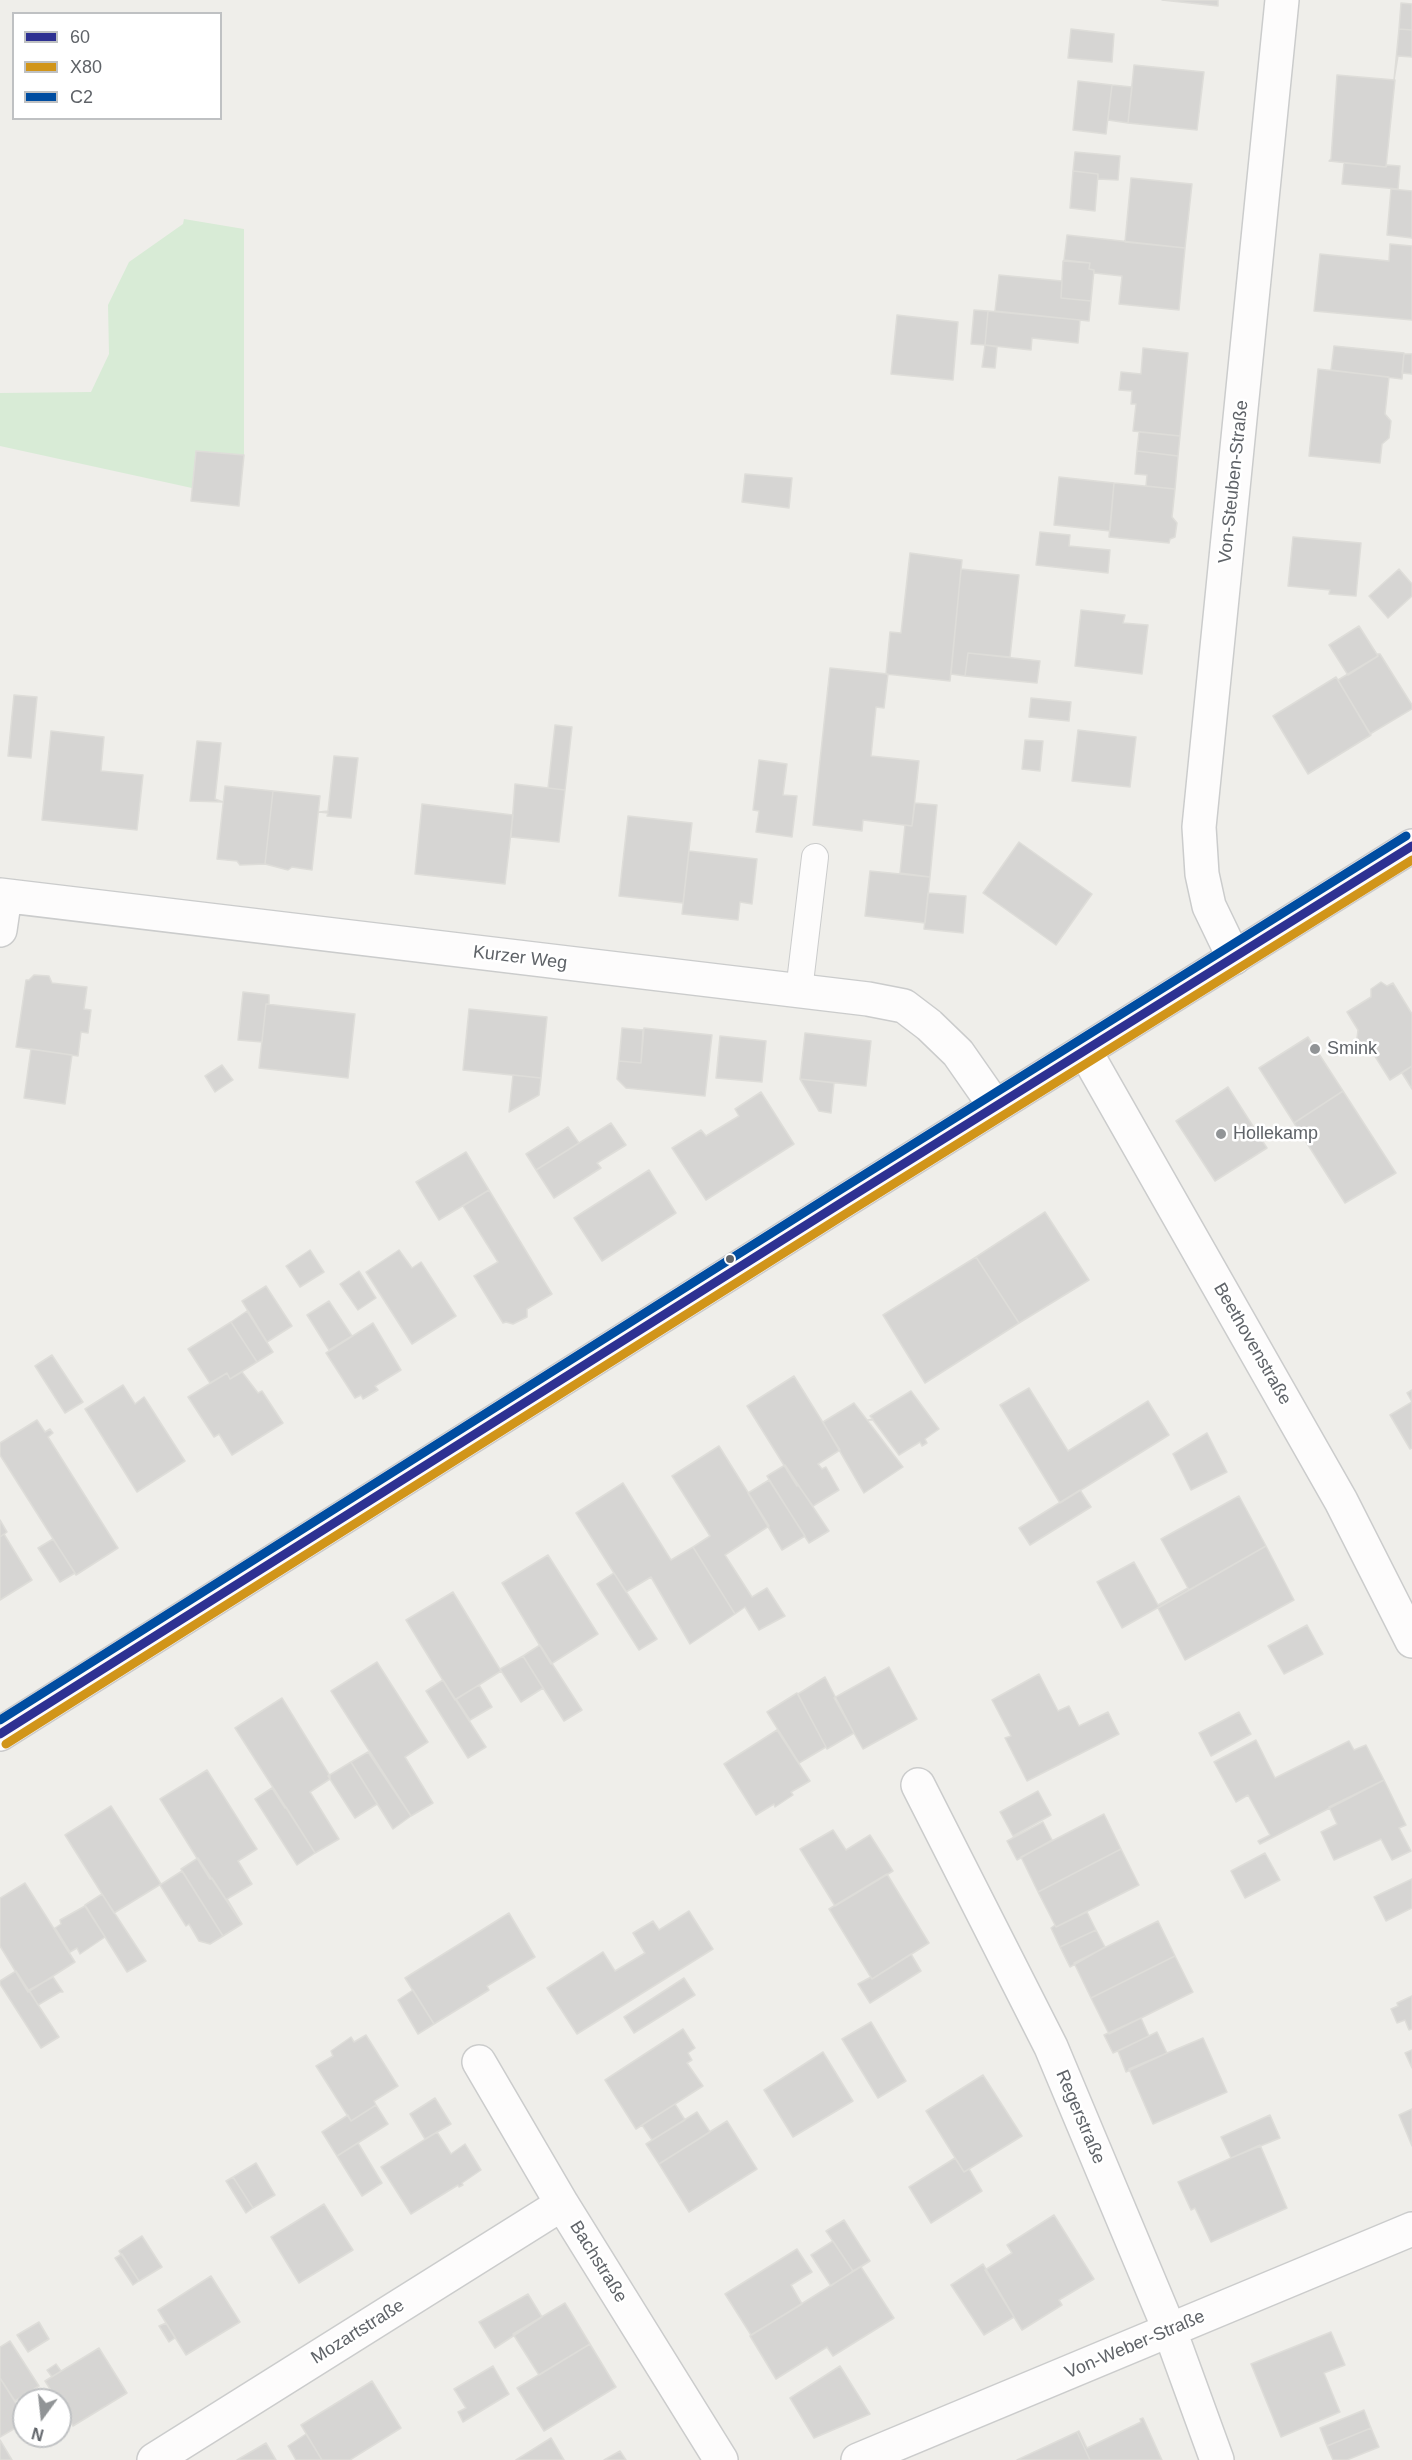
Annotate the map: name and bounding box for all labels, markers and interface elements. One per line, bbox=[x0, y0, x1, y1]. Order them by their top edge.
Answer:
legend bbox=[12, 12, 222, 120]
text: 60 bbox=[70, 27, 90, 47]
text: X80 bbox=[70, 57, 102, 77]
text: C2 bbox=[70, 87, 93, 107]
street label: Von-Steuben-Straße bbox=[1215, 399, 1253, 565]
street label: Kurzer Weg bbox=[472, 942, 568, 974]
place label: Smink bbox=[1327, 1038, 1377, 1060]
marker: Smink bbox=[1308, 1042, 1322, 1056]
place label: Hollekamp bbox=[1233, 1123, 1318, 1145]
marker: Hollekamp bbox=[1214, 1127, 1228, 1141]
unlabelled marker bbox=[724, 1253, 736, 1265]
street label: Beethovenstraße bbox=[1208, 1279, 1296, 1409]
street label: Regerstraße bbox=[1051, 2067, 1109, 2167]
street label: Bachstraße bbox=[564, 2217, 632, 2307]
street label: Mozartstraße bbox=[307, 2295, 409, 2369]
street label: Von-Weber-Straße bbox=[1062, 2306, 1208, 2384]
north arrow bbox=[12, 2388, 72, 2448]
text: N bbox=[30, 2424, 46, 2444]

